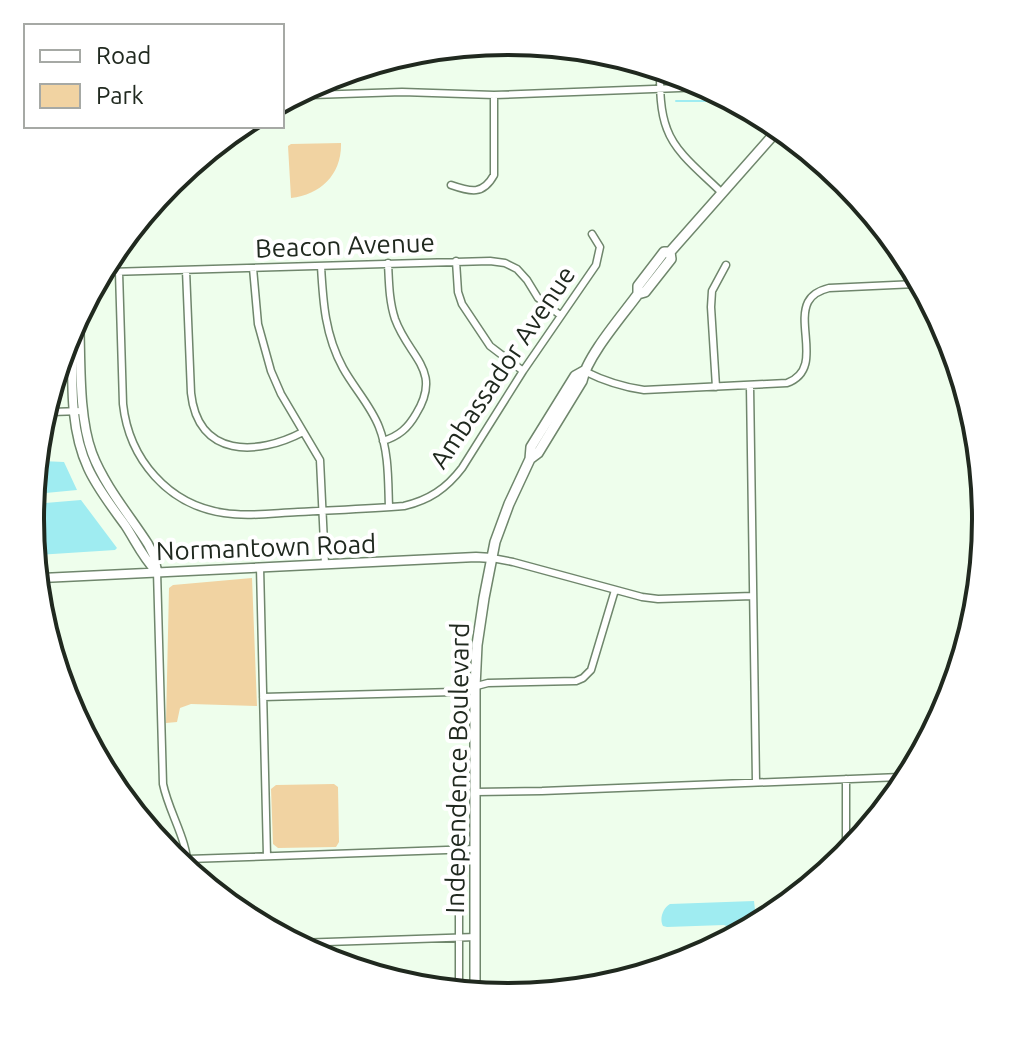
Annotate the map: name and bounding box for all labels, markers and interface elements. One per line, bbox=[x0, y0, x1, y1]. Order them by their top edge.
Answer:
legend bbox=[24, 24, 284, 128]
text: Road bbox=[96, 42, 151, 69]
text: Park bbox=[96, 82, 144, 109]
street label: Beacon Avenue bbox=[255, 227, 435, 263]
street label: Ambassador Avenue bbox=[424, 260, 580, 474]
street label: Normantown Road bbox=[155, 529, 377, 565]
street label: Independence Boulevard bbox=[440, 622, 474, 914]

